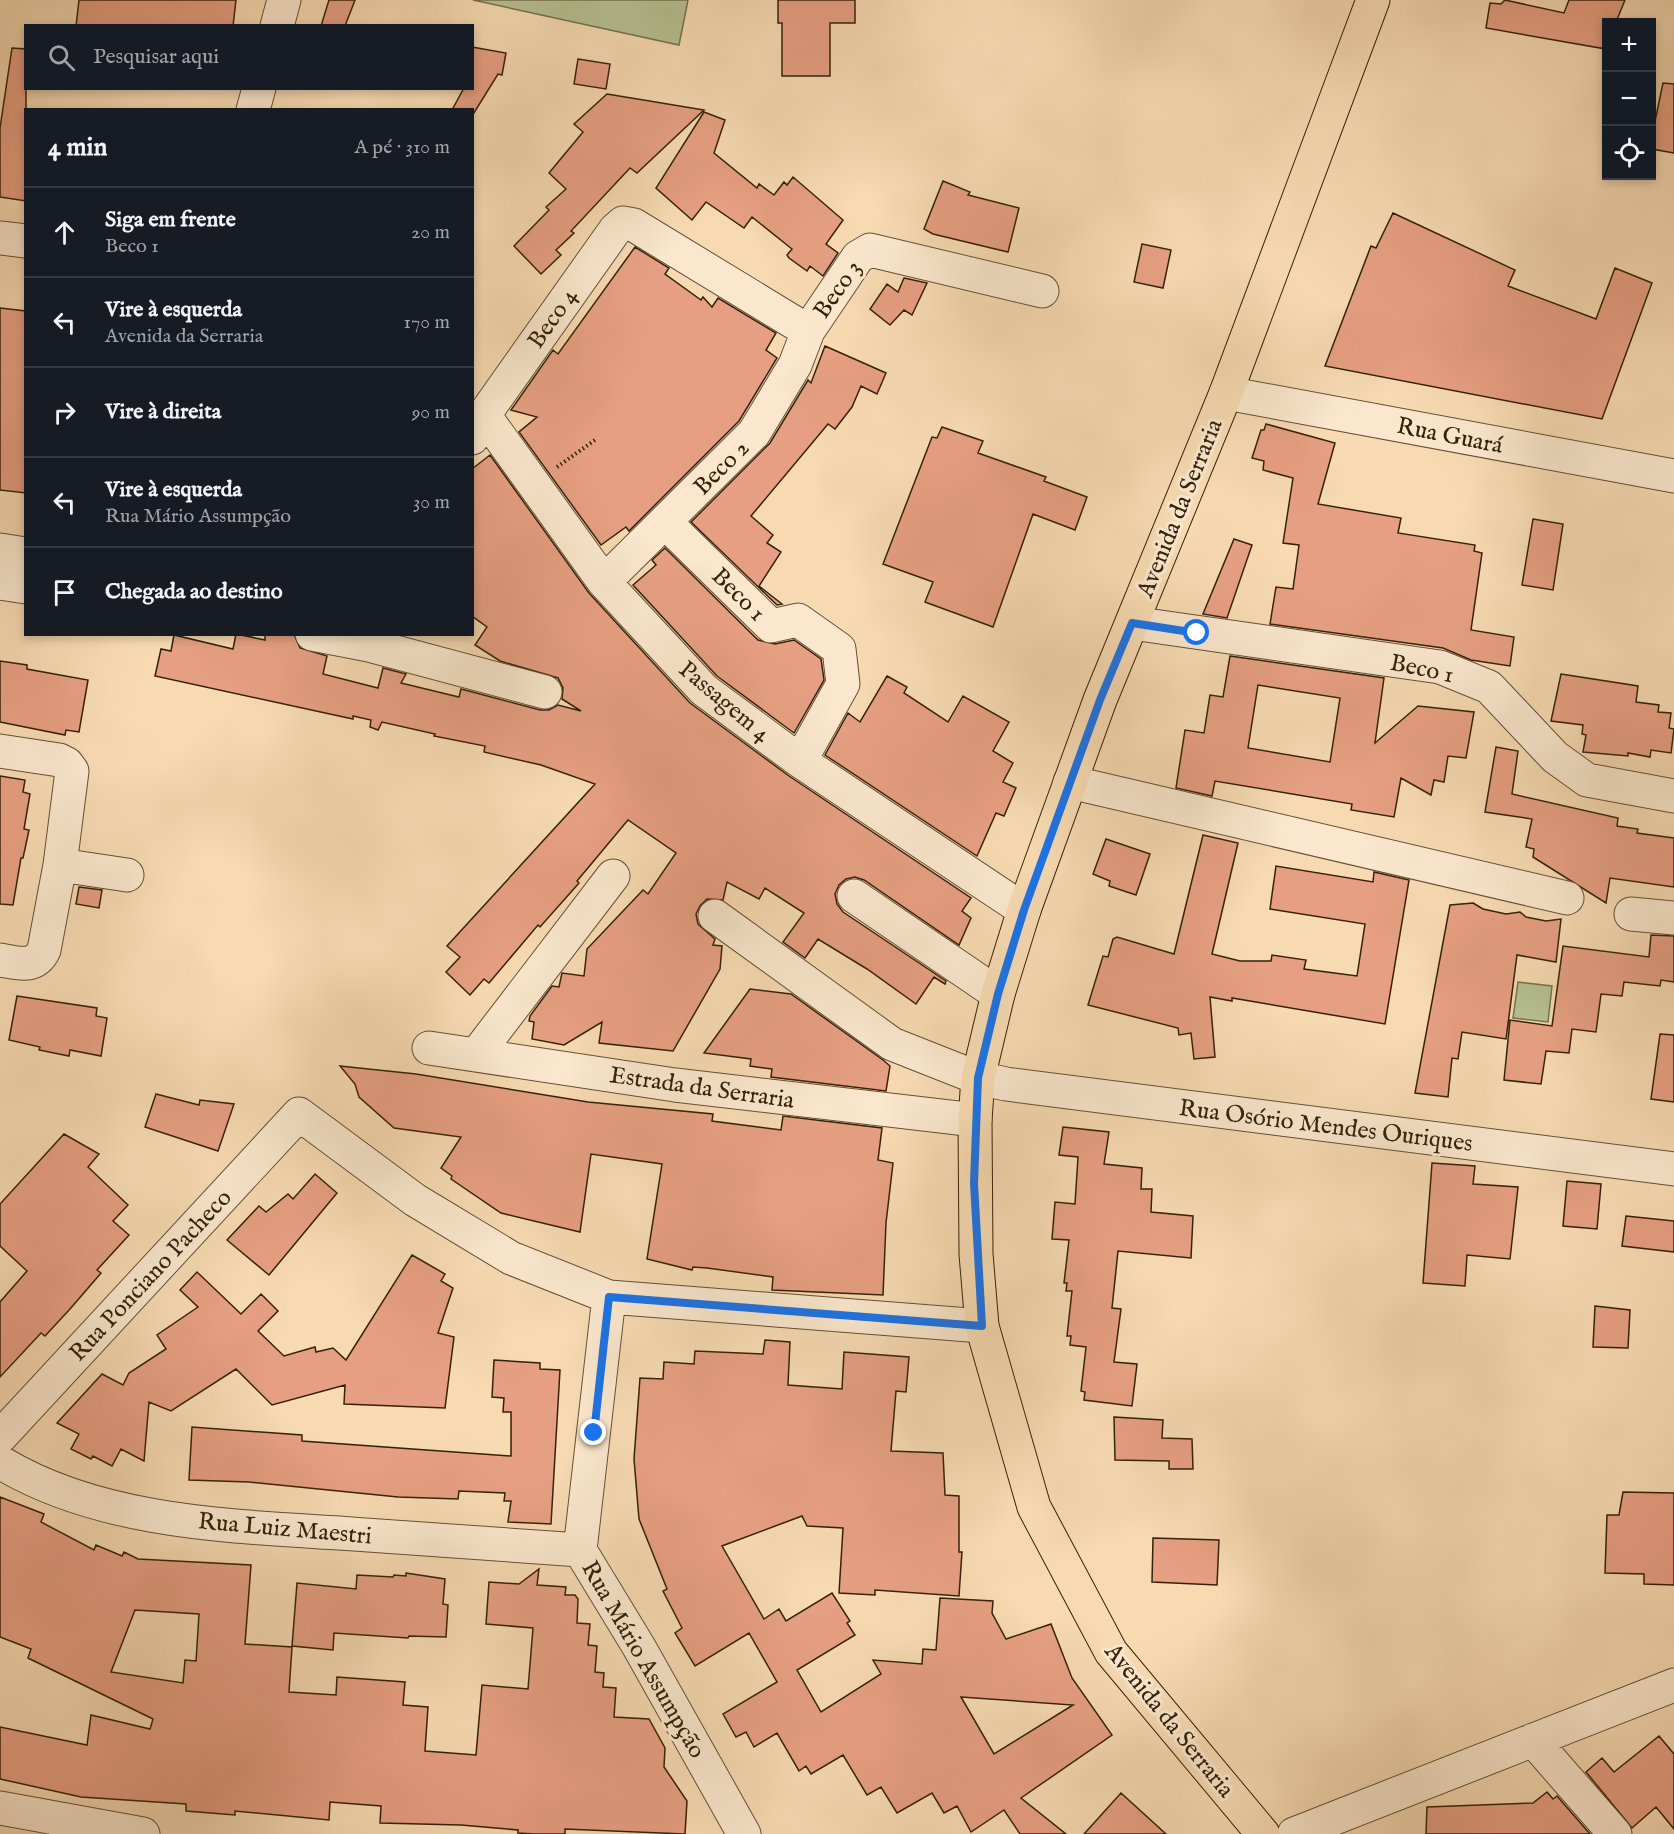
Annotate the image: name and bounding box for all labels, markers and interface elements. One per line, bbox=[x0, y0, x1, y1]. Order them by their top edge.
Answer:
map controls bbox=[1602, 18, 1656, 180]
button: + bbox=[1602, 18, 1656, 72]
search box bbox=[24, 24, 474, 90]
icon: search bbox=[45, 41, 78, 74]
text: Pesquisar aqui bbox=[93, 43, 219, 71]
button: − bbox=[1602, 72, 1656, 126]
button: locate bbox=[1602, 126, 1656, 180]
text: 4 min bbox=[48, 131, 107, 164]
text: A pé · 310 m bbox=[354, 135, 450, 160]
text: Siga em frente bbox=[105, 206, 236, 234]
icon: ahead bbox=[48, 216, 81, 249]
text: 20 m bbox=[411, 220, 450, 245]
text: Beco 1 bbox=[105, 234, 159, 259]
street label: Beco 3 bbox=[807, 255, 869, 325]
street label: Beco 4 bbox=[521, 282, 585, 355]
text: Vire à esquerda bbox=[105, 296, 242, 324]
icon: left bbox=[48, 306, 81, 339]
text: 170 m bbox=[404, 310, 450, 335]
text: Avenida da Serraria bbox=[105, 324, 263, 349]
icon: right bbox=[48, 396, 81, 429]
text: Vire à direita bbox=[105, 398, 221, 426]
text: 90 m bbox=[412, 400, 450, 425]
street label: Rua Guará bbox=[1394, 411, 1506, 462]
street label: Avenida da Serraria bbox=[1130, 414, 1231, 603]
street label: Beco 2 bbox=[688, 434, 757, 503]
text: Vire à esquerda bbox=[105, 476, 242, 504]
icon: left bbox=[48, 486, 81, 519]
text: 30 m bbox=[413, 490, 450, 515]
text: Rua Mário Assumpção bbox=[105, 504, 291, 529]
street label: Beco 1 bbox=[704, 561, 772, 629]
icon: arrive bbox=[48, 576, 81, 609]
text: Chegada ao destino bbox=[105, 578, 283, 606]
route start bbox=[1183, 619, 1209, 645]
street label: Beco 1 bbox=[1387, 648, 1456, 691]
street label: Passagem 4 bbox=[672, 655, 777, 750]
street label: Estrada da Serraria bbox=[607, 1060, 797, 1117]
street label: Rua Osório Mendes Ouriques bbox=[1177, 1093, 1474, 1160]
street label: Rua Ponciano Pacheco bbox=[63, 1183, 239, 1369]
route end bbox=[580, 1419, 606, 1445]
street label: Rua Luiz Maestri bbox=[197, 1506, 373, 1553]
street label: Rua Mário Assumpção bbox=[573, 1555, 712, 1764]
street label: Avenida da Serraria bbox=[1096, 1637, 1241, 1805]

